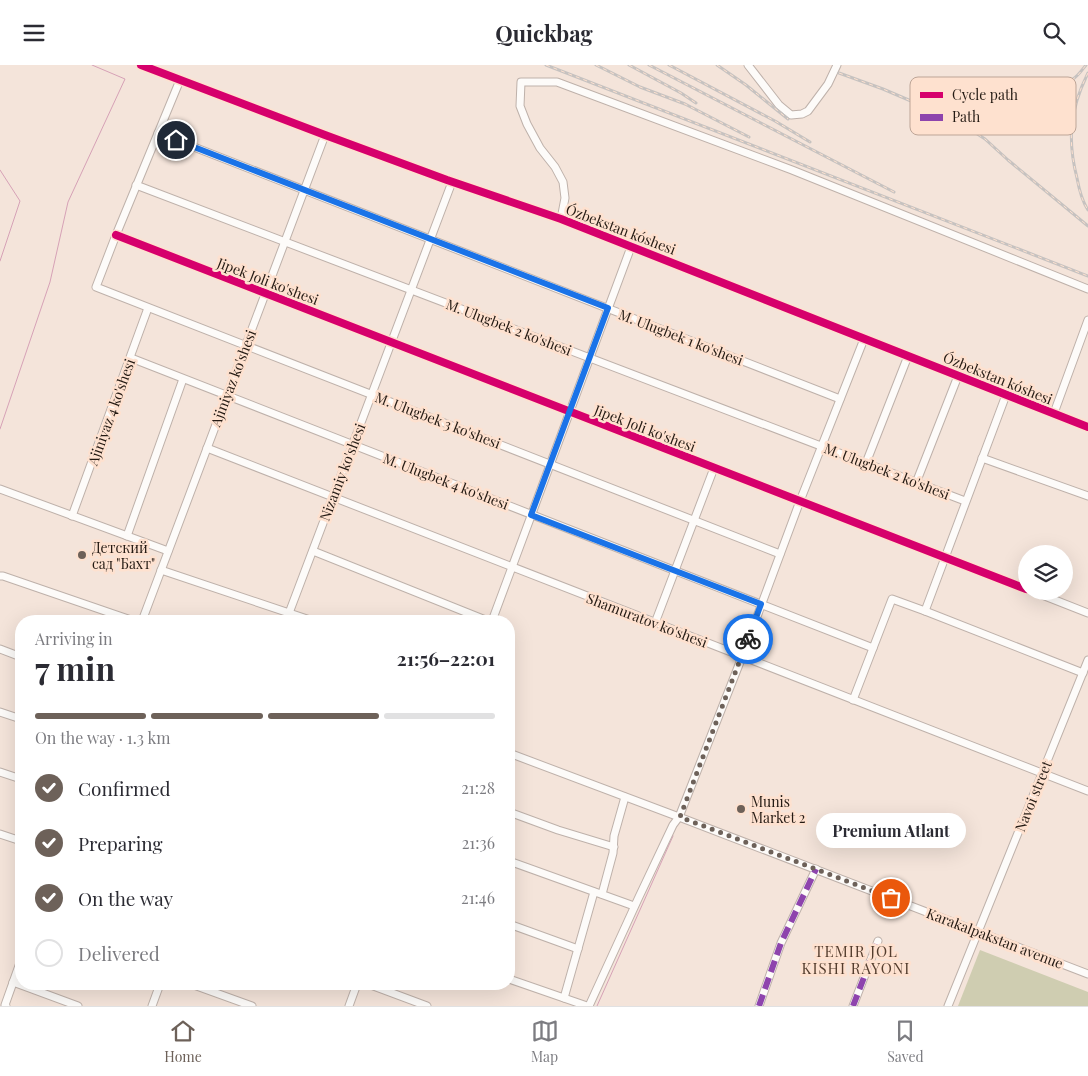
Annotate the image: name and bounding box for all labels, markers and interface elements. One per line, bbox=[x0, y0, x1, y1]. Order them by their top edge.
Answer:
text: Quickbag bbox=[495, 18, 593, 48]
icon: menu bbox=[20, 19, 48, 47]
icon: search bbox=[1040, 19, 1068, 47]
legend bbox=[910, 77, 1076, 135]
text: Cycle path bbox=[952, 85, 1019, 104]
text: Path bbox=[952, 107, 981, 126]
pin bbox=[155, 119, 197, 161]
icon: home bbox=[162, 126, 190, 154]
street label: Ózbekstan kóshesi bbox=[563, 199, 679, 259]
street label: Jipek Joli ko'shesi bbox=[214, 253, 321, 309]
street label: M. Ulugbek 2 ko'shesi bbox=[443, 294, 575, 360]
street label: M. Ulugbek 1 ko'shesi bbox=[616, 305, 746, 369]
street label: Ajiniyaz ko'shesi bbox=[205, 327, 260, 430]
street label: Ózbekstan kóshesi bbox=[941, 347, 1055, 409]
street label: Ajiniyaz 4 ko'shesi bbox=[83, 356, 139, 469]
street label: M. Ulugbek 3 ko'shesi bbox=[373, 387, 503, 453]
street label: Jipek Joli ko'shesi bbox=[591, 400, 698, 456]
street label: Nizamiy ko'shesi bbox=[315, 420, 369, 524]
street label: M. Ulugbek 2 ko'shesi bbox=[821, 438, 953, 504]
street label: M. Ulugbek 4 ko'shesi bbox=[380, 448, 512, 514]
place label: Детский сад "Бахт" bbox=[92, 538, 155, 573]
map controls bbox=[1018, 545, 1073, 600]
button: layers bbox=[1018, 545, 1073, 600]
marker: Детский сад "Бахт" bbox=[76, 549, 88, 561]
street label: Shamuratov ko'shesi bbox=[584, 588, 710, 652]
courier bbox=[723, 614, 773, 664]
icon: bike bbox=[734, 625, 762, 653]
text: Arriving in bbox=[35, 628, 113, 649]
text: 21:56–22:01 bbox=[397, 645, 495, 671]
text: 7 min bbox=[35, 646, 115, 689]
text: On the way · 1.3 km bbox=[35, 727, 171, 748]
street label: Navoi street bbox=[1010, 757, 1056, 834]
icon: check bbox=[35, 774, 63, 802]
text: Confirmed bbox=[78, 775, 171, 801]
text: 21:28 bbox=[461, 777, 495, 798]
place label: Munis Market 2 bbox=[751, 792, 806, 827]
marker: Munis Market 2 bbox=[735, 803, 747, 815]
callout: Premium Atlant bbox=[816, 813, 966, 848]
text: Premium Atlant bbox=[832, 820, 950, 841]
icon: check bbox=[35, 829, 63, 857]
text: Preparing bbox=[78, 830, 163, 856]
text: 21:36 bbox=[462, 832, 495, 853]
pin bbox=[870, 877, 912, 919]
icon: check bbox=[35, 884, 63, 912]
icon: bag bbox=[877, 884, 905, 912]
text: On the way bbox=[78, 885, 173, 911]
text: 21:46 bbox=[461, 887, 495, 908]
street label: Karakalpakstan avenue bbox=[924, 903, 1066, 973]
text: Delivered bbox=[78, 940, 160, 966]
district label: TEMIR JOL KISHI RAYONI bbox=[802, 941, 910, 978]
tab: Home bbox=[164, 1017, 202, 1066]
tab: Map bbox=[531, 1017, 559, 1066]
tab: Saved bbox=[887, 1017, 924, 1066]

